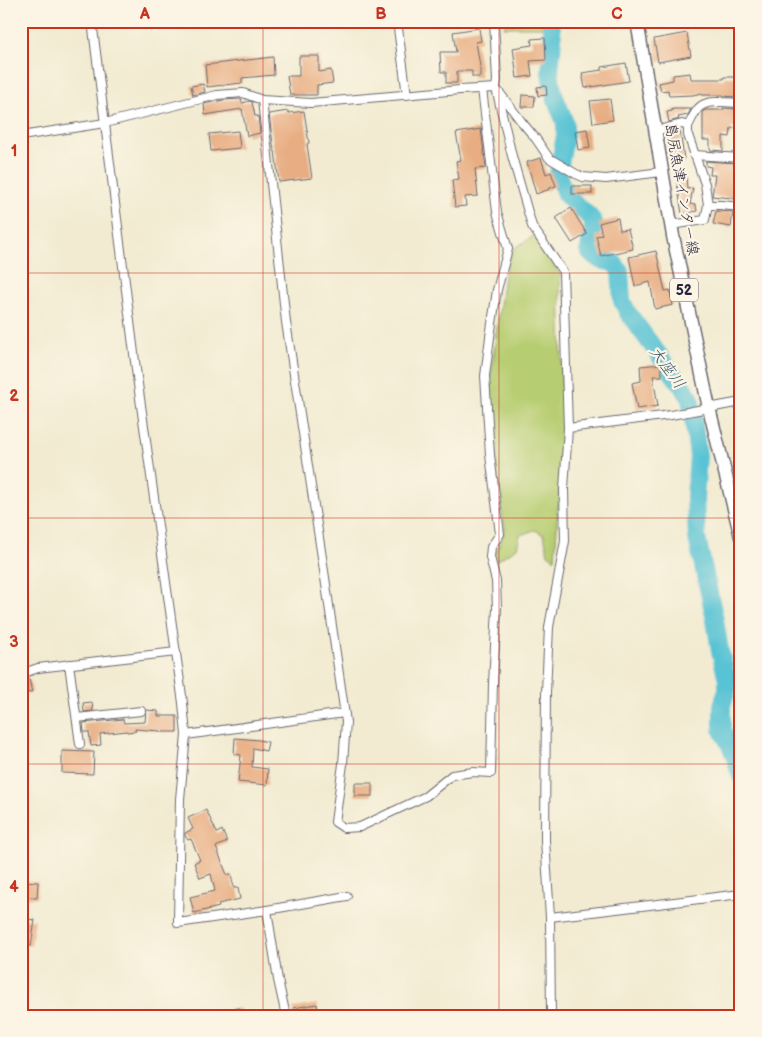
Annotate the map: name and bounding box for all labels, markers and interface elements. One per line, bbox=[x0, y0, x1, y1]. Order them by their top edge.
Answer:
text: A bbox=[139, 5, 150, 24]
text: B bbox=[375, 5, 387, 24]
text: C bbox=[611, 5, 623, 24]
street label: 島尻魚津インター線 bbox=[660, 121, 703, 257]
text: 1 bbox=[11, 142, 17, 161]
road number: 52 bbox=[670, 278, 698, 302]
water label: 大座川 bbox=[645, 343, 689, 393]
text: 2 bbox=[9, 387, 19, 406]
text: 3 bbox=[9, 633, 19, 652]
text: 4 bbox=[9, 878, 19, 897]

